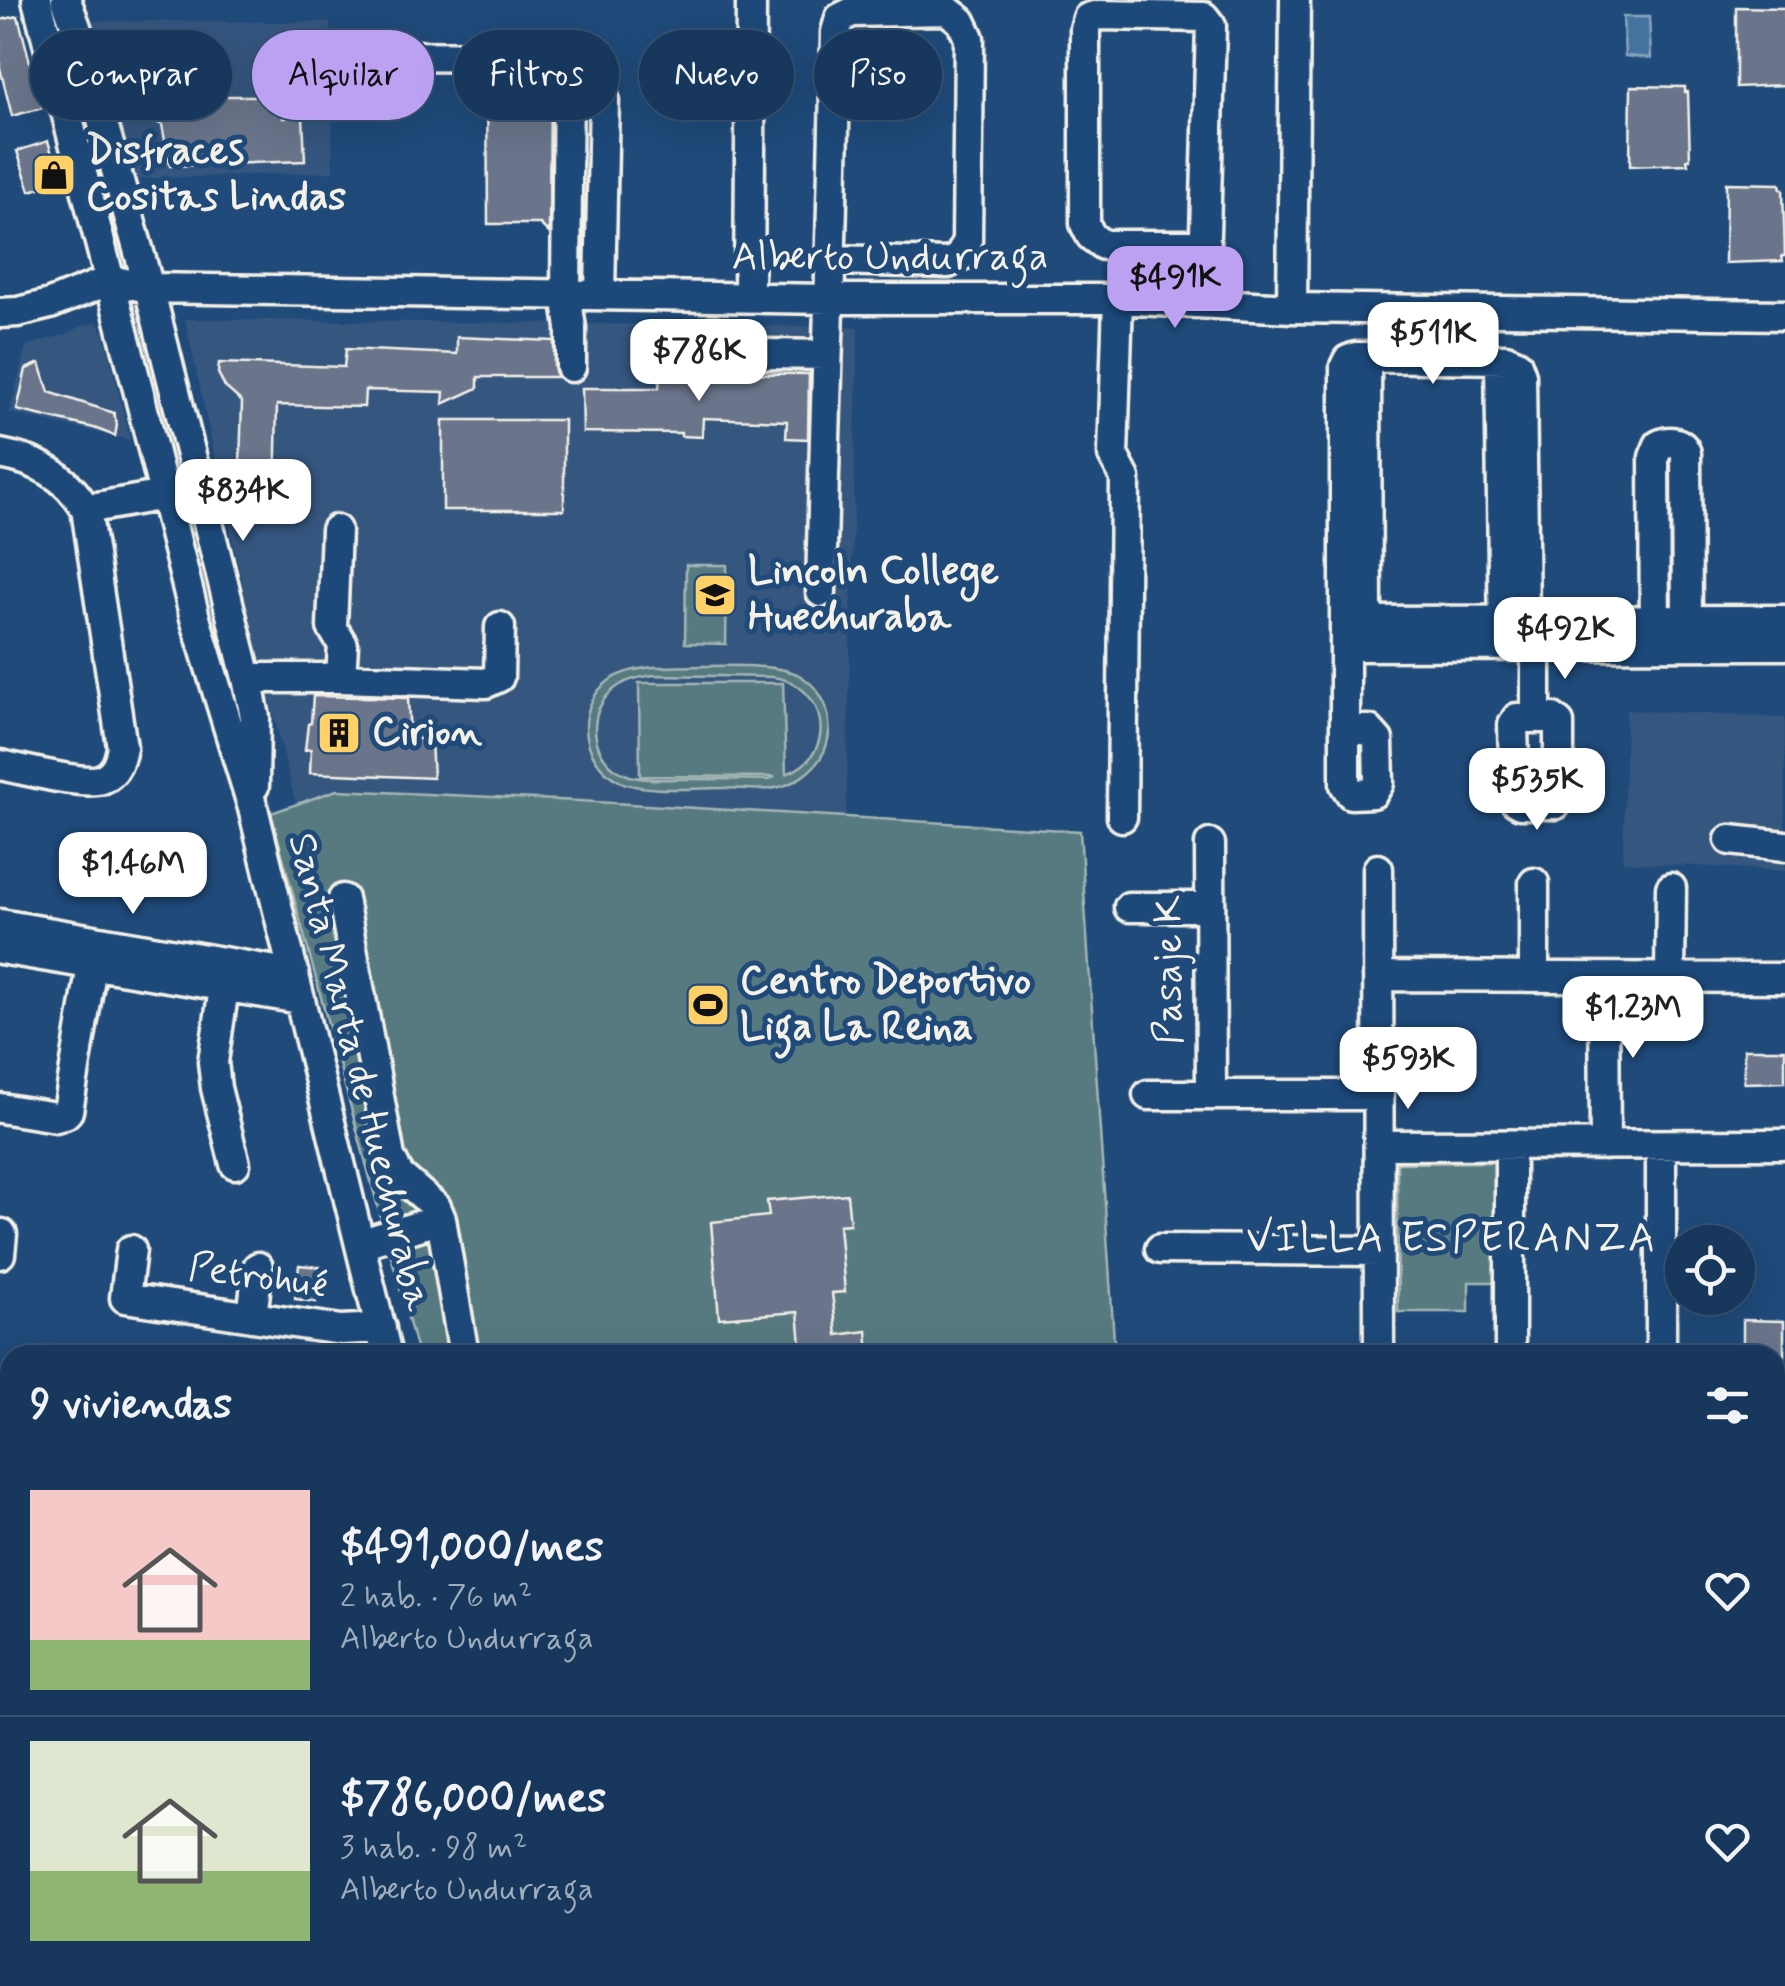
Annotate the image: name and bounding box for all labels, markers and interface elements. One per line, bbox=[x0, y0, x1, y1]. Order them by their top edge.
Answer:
chip: Comprar bbox=[30, 30, 232, 120]
chip: Alquilar bbox=[252, 30, 434, 120]
chip: Filtros bbox=[454, 30, 619, 120]
chip: Nuevo bbox=[639, 30, 794, 120]
chip: Piso bbox=[814, 30, 942, 120]
place label: Disfraces Cositas Lindas bbox=[86, 126, 346, 224]
shop icon: Disfraces Cositas Lindas bbox=[31, 152, 77, 198]
street label: Alberto Undurraga bbox=[732, 232, 1048, 288]
pin: $491K bbox=[1105, 246, 1245, 331]
text: $491K bbox=[1129, 257, 1221, 299]
pin: $511K bbox=[1363, 302, 1503, 387]
text: $511K bbox=[1390, 313, 1476, 355]
pin: $786K bbox=[629, 319, 769, 404]
text: $786K bbox=[652, 330, 746, 372]
pin: $834K bbox=[173, 459, 313, 544]
text: $834K bbox=[197, 470, 289, 512]
place label: Lincoln College Huechuraba bbox=[748, 546, 999, 644]
school or university icon: Lincoln College Huechuraba bbox=[692, 572, 738, 618]
pin: $492K bbox=[1495, 597, 1635, 682]
text: $492K bbox=[1516, 608, 1614, 650]
place label: Cirion bbox=[372, 707, 483, 759]
building icon: Cirion bbox=[316, 710, 362, 756]
pin: $535K bbox=[1467, 748, 1607, 833]
text: $535K bbox=[1491, 759, 1583, 801]
street label: Santa Marta de Huechuraba bbox=[274, 828, 444, 1317]
pin: $1.46M bbox=[52, 832, 214, 917]
text: $1.46M bbox=[81, 843, 185, 885]
street label: Pasaje K bbox=[1144, 895, 1196, 1045]
place label: Centro Deportivo Liga La Reina bbox=[740, 956, 1031, 1059]
pin: $1.23M bbox=[1552, 976, 1714, 1061]
sports icon: Centro Deportivo Liga La Reina bbox=[685, 982, 731, 1028]
text: $1.23M bbox=[1584, 987, 1682, 1029]
pin: $593K bbox=[1338, 1027, 1478, 1112]
text: $593K bbox=[1362, 1038, 1454, 1080]
district label: VILLA ESPERANZA bbox=[1246, 1212, 1658, 1267]
map controls bbox=[1665, 1225, 1755, 1315]
button: locate bbox=[1665, 1225, 1755, 1315]
street label: Petrohué bbox=[185, 1242, 331, 1312]
text: 9 viviendas bbox=[30, 1378, 232, 1433]
icon: filters bbox=[1700, 1378, 1755, 1433]
text: $491,000/mes bbox=[340, 1521, 604, 1576]
icon: home bbox=[110, 1530, 230, 1650]
icon: heart bbox=[1700, 1563, 1755, 1618]
text: 2 hab. · 76 m² bbox=[340, 1576, 532, 1618]
text: Alberto Undurraga bbox=[340, 1618, 593, 1660]
text: $786,000/mes bbox=[340, 1772, 606, 1827]
icon: home bbox=[110, 1781, 230, 1901]
icon: heart bbox=[1700, 1814, 1755, 1869]
text: 3 hab. · 98 m² bbox=[340, 1827, 527, 1869]
text: Alberto Undurraga bbox=[340, 1869, 593, 1911]

